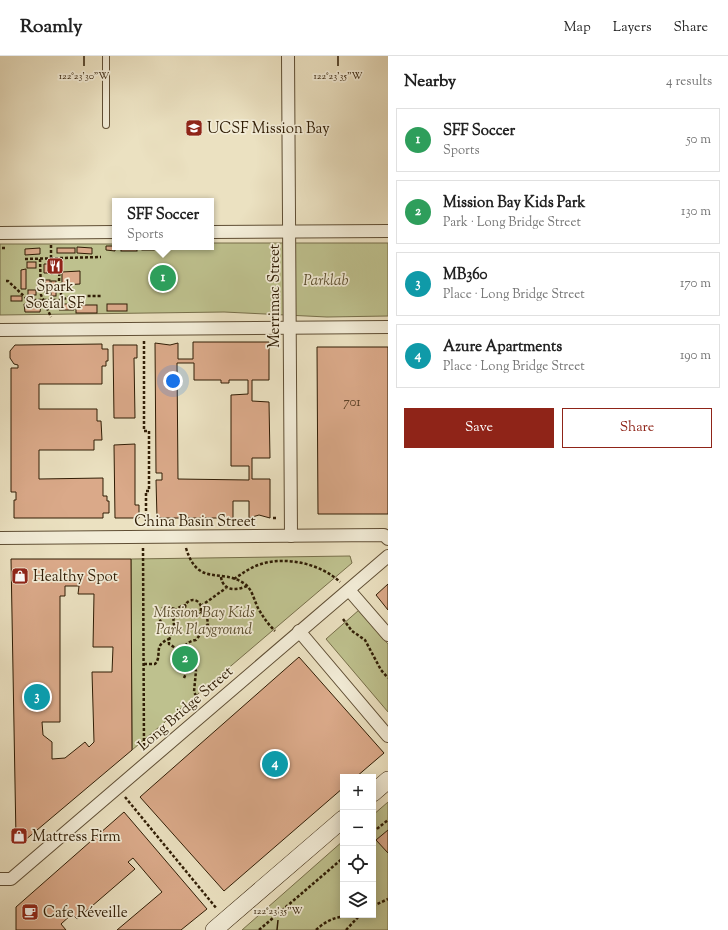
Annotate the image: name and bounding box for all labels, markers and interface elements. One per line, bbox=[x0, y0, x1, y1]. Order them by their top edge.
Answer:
text: Roamly bbox=[20, 14, 83, 41]
text: Map bbox=[564, 18, 591, 38]
text: Layers bbox=[613, 18, 651, 38]
text: Share bbox=[673, 18, 708, 38]
text: 122°23'30"W bbox=[59, 69, 109, 84]
text: 122°23'35"W bbox=[313, 69, 363, 84]
text: Nearby bbox=[404, 70, 456, 94]
text: 4 results bbox=[666, 73, 712, 91]
school or university icon: UCSF Mission Bay bbox=[184, 118, 204, 138]
place label: UCSF Mission Bay bbox=[207, 119, 330, 140]
text: SFF Soccer bbox=[443, 121, 515, 142]
text: 1 bbox=[416, 131, 420, 149]
text: 50 m bbox=[686, 131, 711, 149]
text: Sports bbox=[443, 142, 480, 160]
text: Mission Bay Kids Park bbox=[443, 193, 585, 214]
popup bbox=[112, 198, 214, 250]
text: 2 bbox=[415, 203, 421, 221]
text: 130 m bbox=[681, 203, 711, 221]
text: SFF Soccer bbox=[127, 205, 199, 226]
text: Park · Long Bridge Street bbox=[443, 214, 581, 232]
text: Sports bbox=[127, 226, 163, 244]
street label: Merrimac Street bbox=[265, 244, 286, 348]
restaurant icon: Spark Social SF bbox=[45, 256, 65, 276]
pin: 1 bbox=[150, 263, 176, 293]
text: MB360 bbox=[443, 265, 488, 286]
park label: Parklab bbox=[303, 271, 349, 292]
text: 3 bbox=[415, 275, 421, 293]
text: 170 m bbox=[680, 275, 711, 293]
place label: Spark Social SF bbox=[25, 277, 86, 315]
text: Place · Long Bridge Street bbox=[443, 286, 585, 304]
text: Azure Apartments bbox=[443, 337, 562, 358]
text: 4 bbox=[415, 347, 421, 365]
text: 190 m bbox=[680, 347, 711, 365]
text: Place · Long Bridge Street bbox=[443, 358, 585, 376]
your location bbox=[163, 371, 183, 391]
house number: 701 bbox=[343, 394, 361, 412]
button: Save bbox=[404, 408, 554, 448]
button: Share bbox=[562, 408, 712, 448]
street label: China Basin Street bbox=[134, 512, 256, 533]
shop icon: Healthy Spot bbox=[10, 566, 30, 586]
place label: Healthy Spot bbox=[33, 567, 118, 588]
park label: Mission Bay Kids Park Playground bbox=[153, 603, 255, 641]
pin: 2 bbox=[172, 644, 198, 674]
street label: Long Bridge Street bbox=[134, 662, 238, 756]
pin: 3 bbox=[24, 682, 50, 712]
pin: 4 bbox=[262, 749, 288, 779]
map controls bbox=[340, 774, 376, 918]
button: + bbox=[340, 774, 376, 810]
button: − bbox=[340, 810, 376, 846]
shop icon: Mattress Firm bbox=[9, 826, 29, 846]
place label: Mattress Firm bbox=[32, 827, 121, 848]
button: locate bbox=[340, 846, 376, 882]
button: layers bbox=[340, 882, 376, 918]
cafe icon: Cafe Réveille bbox=[20, 902, 40, 922]
place label: Cafe Réveille bbox=[43, 903, 128, 924]
text: 122°23'35"W bbox=[253, 904, 303, 919]

